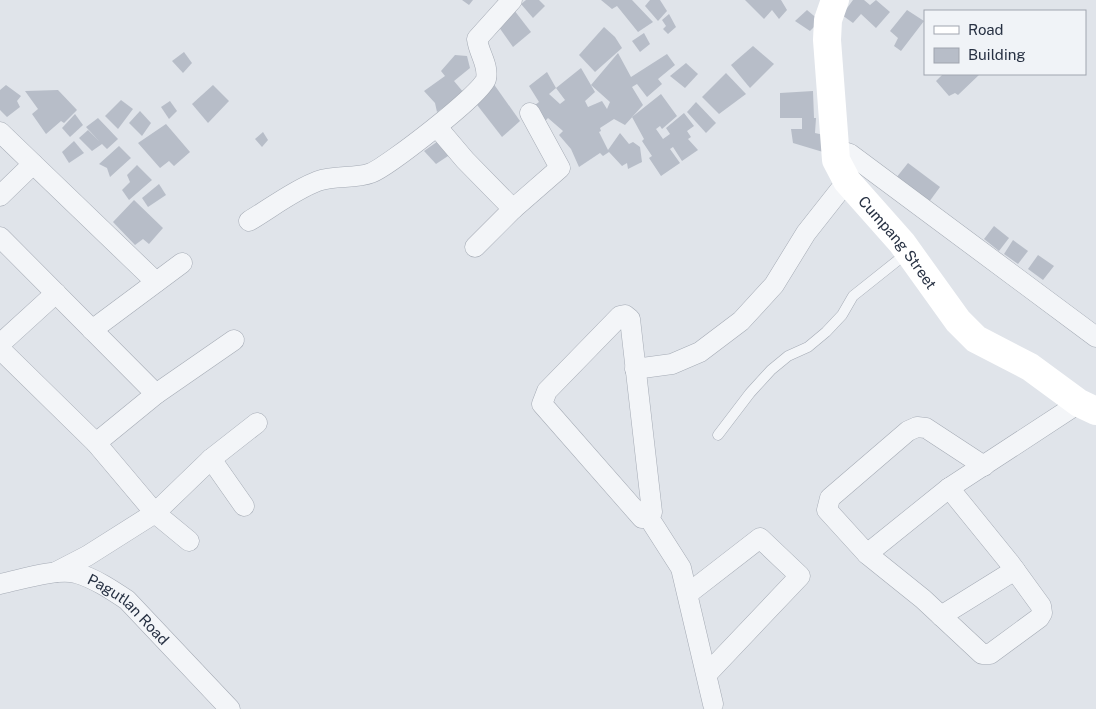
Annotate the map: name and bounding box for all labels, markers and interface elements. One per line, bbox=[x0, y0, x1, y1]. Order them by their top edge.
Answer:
legend bbox=[924, 10, 1086, 75]
text: Road bbox=[968, 21, 1004, 38]
text: Building bbox=[968, 46, 1026, 63]
street label: Cumpang Street bbox=[855, 192, 941, 292]
street label: Pagutlan Road bbox=[85, 570, 173, 648]

